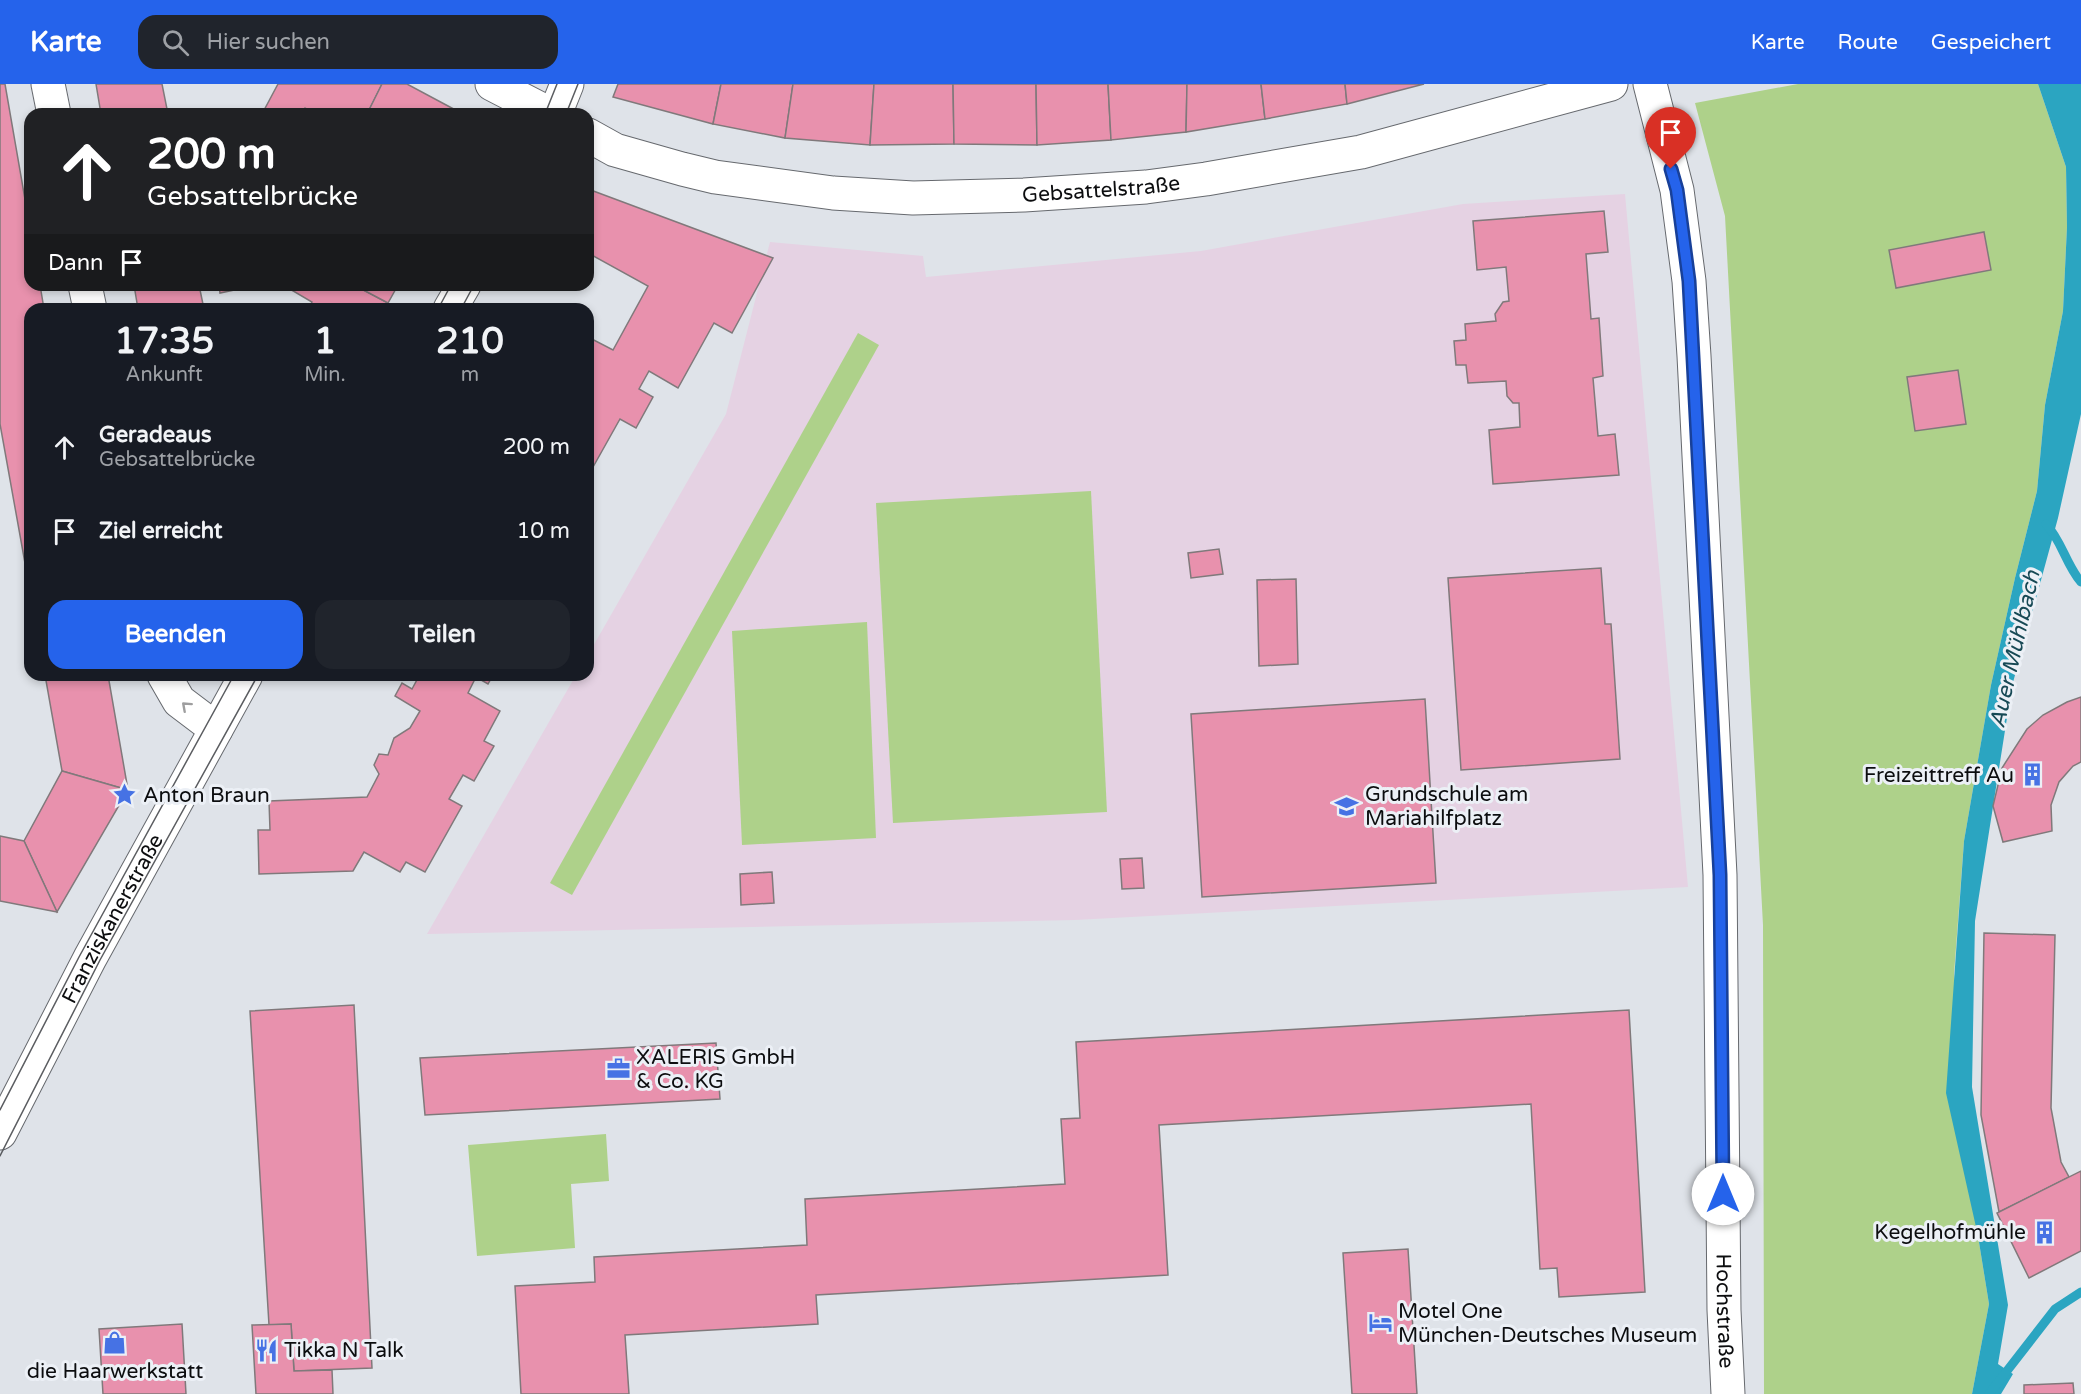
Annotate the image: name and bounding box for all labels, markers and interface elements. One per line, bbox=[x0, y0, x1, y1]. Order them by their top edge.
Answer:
search box bbox=[138, 15, 558, 69]
text: Karte bbox=[30, 25, 102, 59]
icon: search bbox=[159, 26, 192, 59]
text: Hier suchen bbox=[207, 29, 330, 55]
text: Karte bbox=[1751, 30, 1805, 55]
text: Route bbox=[1838, 30, 1898, 55]
text: Gespeichert bbox=[1931, 30, 2051, 55]
pin bbox=[1645, 107, 1696, 169]
icon: arrive bbox=[1654, 116, 1687, 149]
text: 200 m bbox=[147, 129, 276, 180]
icon: ahead bbox=[48, 132, 126, 210]
street label: Gebsattelstraße bbox=[1021, 171, 1182, 208]
text: Gebsattelbrücke bbox=[147, 180, 358, 213]
icon: arrive bbox=[115, 246, 148, 279]
text: Dann bbox=[48, 250, 103, 276]
text: 17:35 bbox=[114, 320, 214, 363]
text: 1 bbox=[314, 320, 336, 363]
text: 210 bbox=[436, 320, 504, 363]
text: Ankunft bbox=[126, 363, 203, 387]
text: Min. bbox=[304, 363, 346, 387]
text: m bbox=[461, 363, 479, 387]
text: Geradeaus bbox=[99, 422, 211, 448]
icon: ahead bbox=[48, 431, 81, 464]
text: 200 m bbox=[503, 434, 570, 460]
text: Gebsattelbrücke bbox=[99, 448, 255, 472]
icon: arrive bbox=[48, 515, 81, 548]
text: Ziel erreicht bbox=[99, 518, 222, 544]
text: 10 m bbox=[516, 518, 570, 544]
water label: Auer Mühlbach bbox=[1984, 567, 2046, 730]
button: Beenden bbox=[48, 600, 303, 669]
button: Teilen bbox=[315, 600, 570, 669]
one-way arrow bbox=[182, 702, 193, 713]
building icon: Freizeittreff Au bbox=[2019, 762, 2045, 788]
place label: Freizeittreff Au bbox=[1864, 763, 2014, 788]
place icon: Anton Braun bbox=[112, 782, 138, 808]
place label: Grundschule am Mariahilfplatz bbox=[1365, 782, 1528, 831]
place label: Anton Braun bbox=[143, 783, 270, 808]
school or university icon: Grundschule am Mariahilfplatz bbox=[1334, 793, 1360, 819]
street label: Franziskanerstraße bbox=[57, 830, 169, 1008]
place label: XALERIS GmbH & Co. KG bbox=[636, 1045, 795, 1094]
office icon: XALERIS GmbH & Co. KG bbox=[605, 1056, 631, 1082]
position arrow bbox=[1691, 1162, 1755, 1226]
building icon: Kegelhofmühle bbox=[2031, 1219, 2057, 1245]
place label: Kegelhofmühle bbox=[1874, 1220, 2026, 1245]
street label: Hochstraße bbox=[1710, 1253, 1739, 1369]
place label: Motel One München-Deutsches Museum bbox=[1398, 1299, 1697, 1348]
hotel icon: Motel One München-Deutsches Museum bbox=[1367, 1310, 1393, 1336]
shop icon: die Haarwerkstatt bbox=[102, 1330, 128, 1356]
restaurant icon: Tikka N Talk bbox=[253, 1337, 279, 1363]
place label: Tikka N Talk bbox=[284, 1338, 404, 1363]
place label: die Haarwerkstatt bbox=[27, 1359, 203, 1384]

